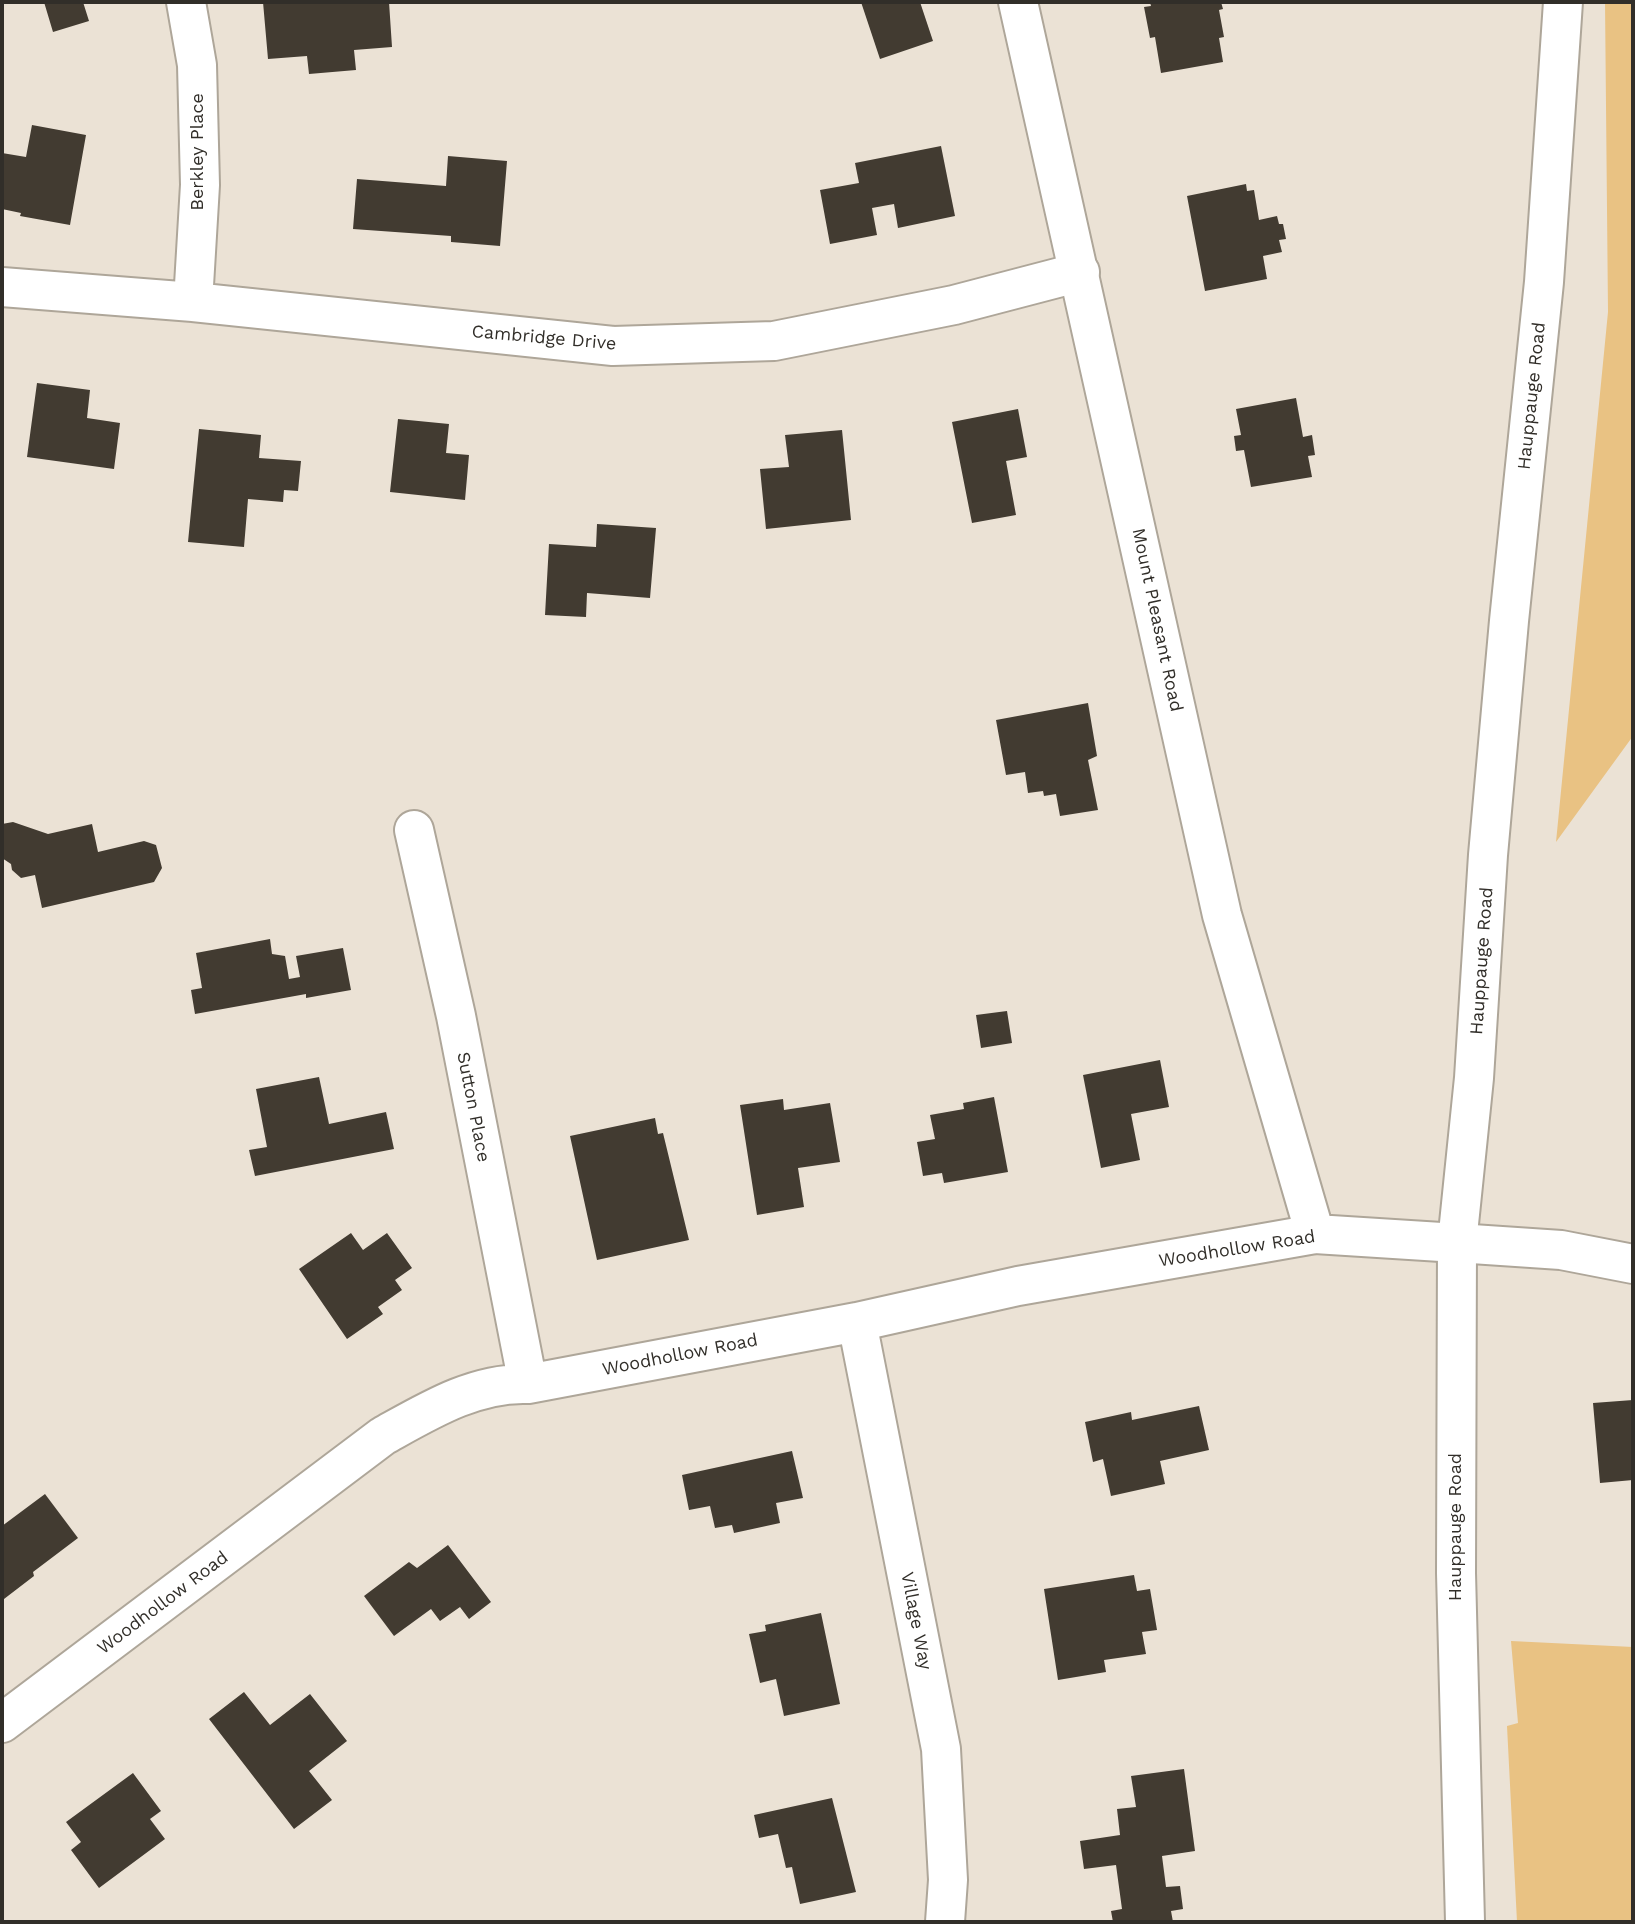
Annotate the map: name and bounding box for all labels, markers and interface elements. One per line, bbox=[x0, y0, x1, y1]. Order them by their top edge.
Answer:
street label: Berkley Place bbox=[187, 93, 209, 211]
street label: Cambridge Drive bbox=[471, 321, 617, 355]
street label: Hauppauge Road bbox=[1514, 321, 1550, 471]
street label: Mount Pleasant Road bbox=[1127, 526, 1187, 714]
street label: Hauppauge Road bbox=[1466, 886, 1498, 1036]
street label: Sutton Place bbox=[452, 1050, 494, 1164]
street label: Woodhollow Road bbox=[1157, 1226, 1317, 1272]
street label: Woodhollow Road bbox=[600, 1329, 760, 1381]
street label: Hauppauge Road bbox=[1445, 1453, 1467, 1601]
street label: Woodhollow Road bbox=[93, 1547, 233, 1659]
street label: Village Way bbox=[896, 1570, 936, 1672]

